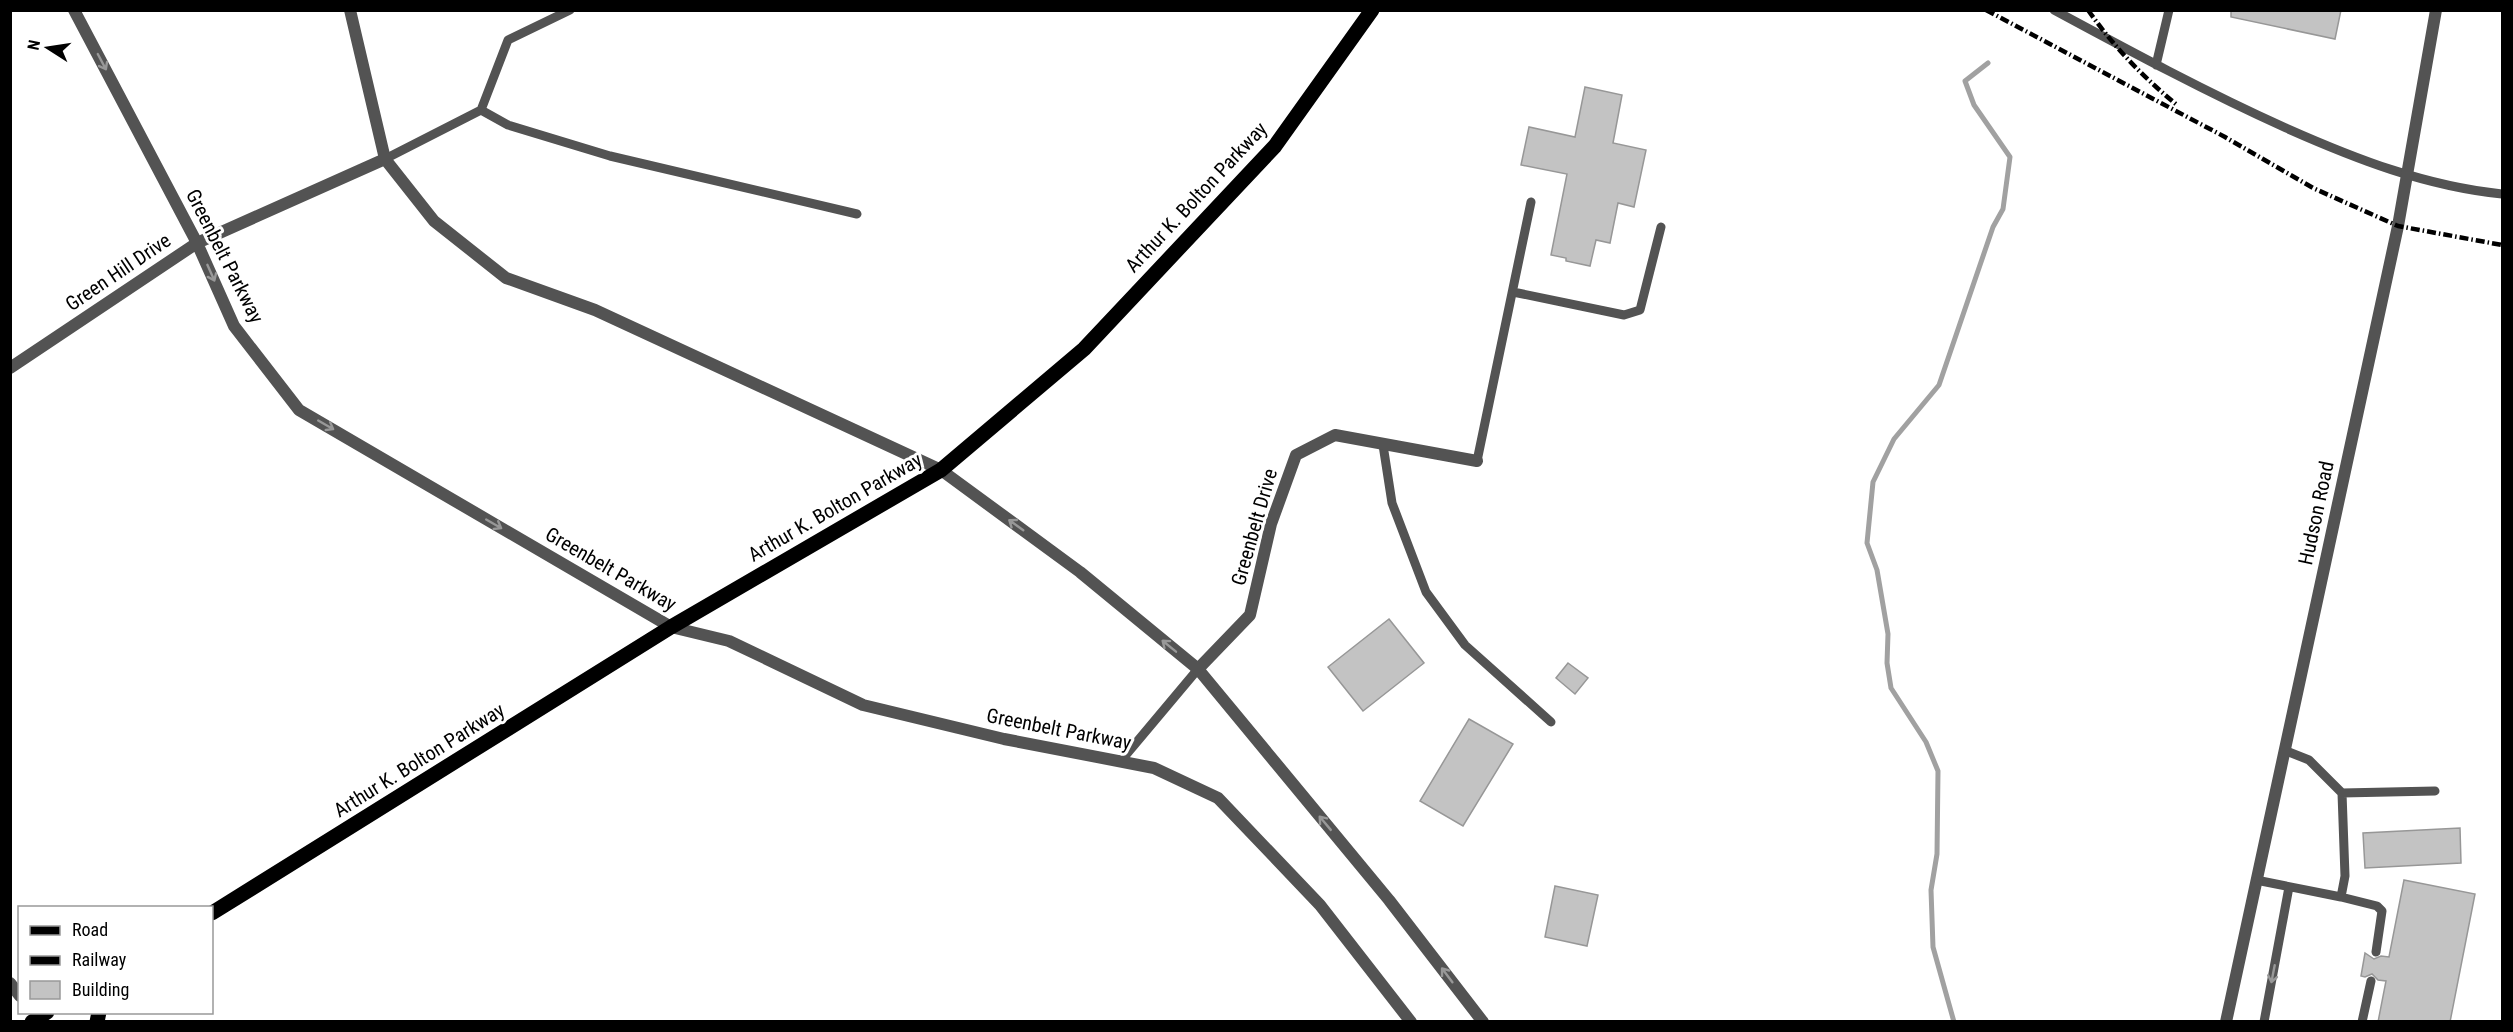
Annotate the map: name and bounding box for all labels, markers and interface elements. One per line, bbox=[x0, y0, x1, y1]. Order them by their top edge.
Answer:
north arrow bbox=[18, 18, 78, 78]
text: N bbox=[24, 38, 44, 52]
one-way arrow bbox=[96, 53, 108, 70]
street label: Arthur K. Bolton Parkway bbox=[1120, 117, 1272, 277]
street label: Greenbelt Parkway bbox=[181, 185, 269, 327]
street label: Green Hill Drive bbox=[61, 228, 175, 316]
one-way arrow bbox=[205, 263, 217, 281]
one-way arrow bbox=[317, 419, 334, 431]
street label: Arthur K. Bolton Parkway bbox=[744, 447, 926, 567]
street label: Hudson Road bbox=[2293, 459, 2339, 567]
street label: Greenbelt Drive bbox=[1226, 466, 1282, 588]
one-way arrow bbox=[485, 518, 502, 530]
one-way arrow bbox=[1008, 519, 1024, 531]
street label: Greenbelt Parkway bbox=[541, 522, 681, 616]
one-way arrow bbox=[1161, 639, 1177, 652]
street label: Arthur K. Bolton Parkway bbox=[329, 698, 509, 822]
street label: Greenbelt Parkway bbox=[985, 703, 1133, 755]
one-way arrow bbox=[1319, 815, 1332, 831]
legend bbox=[18, 906, 213, 1014]
text: Road bbox=[72, 919, 108, 940]
text: Railway bbox=[72, 949, 127, 970]
one-way arrow bbox=[2267, 964, 2278, 983]
one-way arrow bbox=[1441, 967, 1454, 983]
text: Building bbox=[72, 979, 129, 1000]

